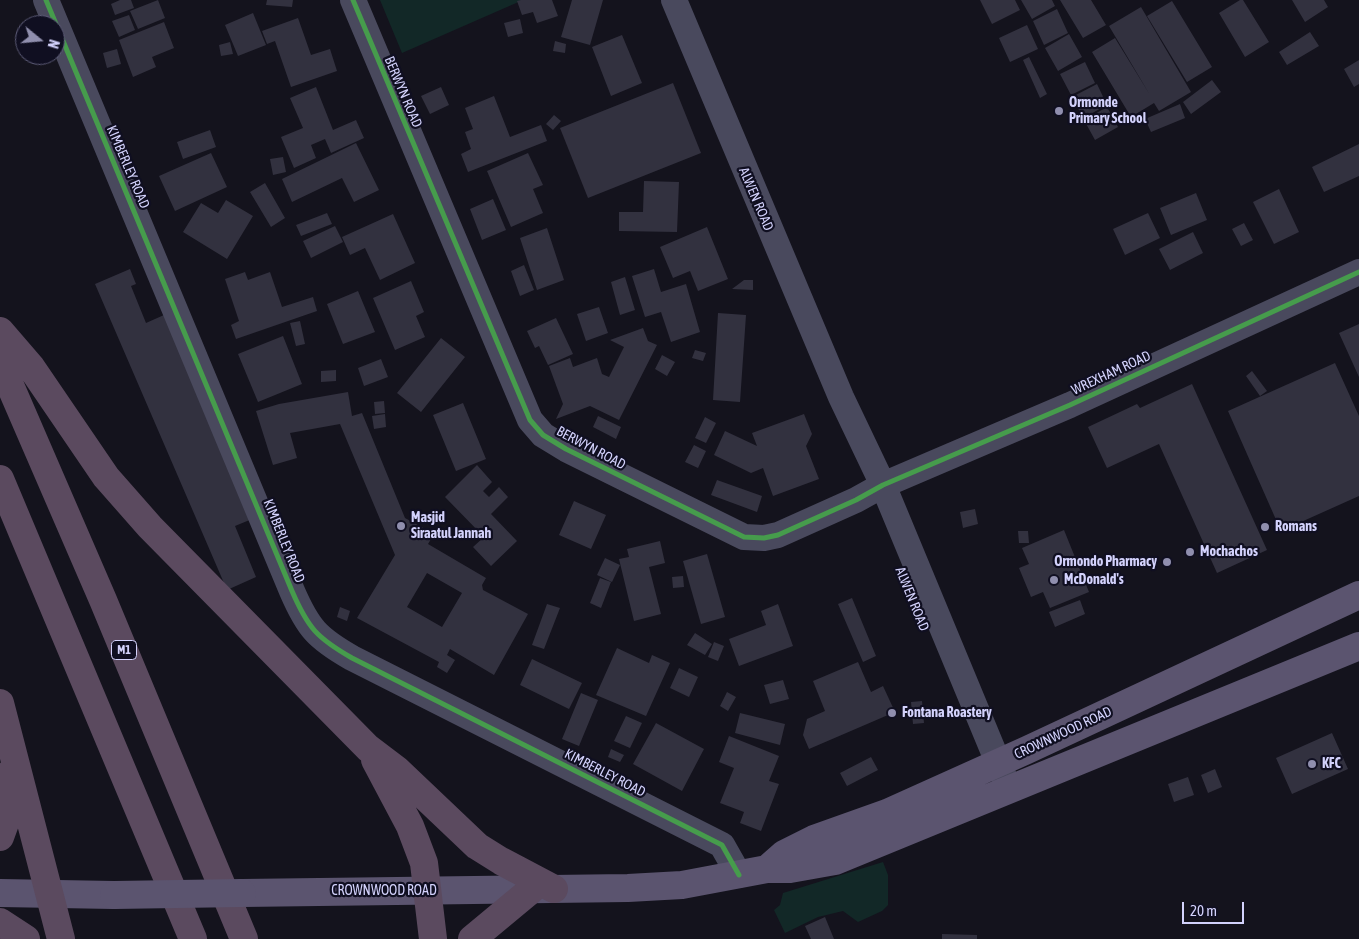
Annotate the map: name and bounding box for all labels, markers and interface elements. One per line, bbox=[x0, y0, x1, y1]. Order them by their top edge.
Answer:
north arrow bbox=[15, 15, 65, 65]
text: N bbox=[45, 38, 62, 50]
street label: BERWYN ROAD bbox=[380, 54, 426, 130]
place label: Ormonde Primary School bbox=[1069, 95, 1146, 128]
marker: Ormonde Primary School bbox=[1053, 105, 1065, 117]
street label: KIMBERLEY ROAD bbox=[103, 123, 153, 211]
street label: ALWEN ROAD bbox=[735, 165, 777, 233]
street label: WREXHAM ROAD bbox=[1069, 347, 1153, 399]
street label: BERWYN ROAD bbox=[554, 423, 628, 473]
street label: KIMBERLEY ROAD bbox=[260, 497, 308, 585]
place label: Masjid Siraatul Jannah bbox=[411, 510, 491, 542]
place label: Romans bbox=[1275, 519, 1317, 535]
marker: Masjid Siraatul Jannah bbox=[395, 520, 407, 532]
marker: Romans bbox=[1259, 521, 1271, 533]
place label: Mochachos bbox=[1200, 544, 1258, 560]
marker: Mochachos bbox=[1184, 546, 1196, 558]
place label: Ormondo Pharmacy bbox=[1054, 554, 1157, 570]
marker: Ormondo Pharmacy bbox=[1161, 556, 1173, 568]
street label: ALWEN ROAD bbox=[892, 565, 932, 633]
place label: McDonald's bbox=[1064, 572, 1124, 588]
marker: McDonald's bbox=[1048, 574, 1060, 586]
road number: M1 bbox=[112, 640, 136, 660]
street label: CROWNWOOD ROAD bbox=[1012, 703, 1114, 763]
place label: Fontana Roastery bbox=[902, 705, 992, 721]
marker: Fontana Roastery bbox=[886, 707, 898, 719]
street label: KIMBERLEY ROAD bbox=[562, 745, 648, 801]
place label: KFC bbox=[1322, 756, 1341, 772]
marker: KFC bbox=[1306, 758, 1318, 770]
street label: CROWNWOOD ROAD bbox=[331, 883, 437, 899]
scale bar bbox=[1184, 892, 1246, 924]
text: 20 m bbox=[1190, 902, 1217, 919]

